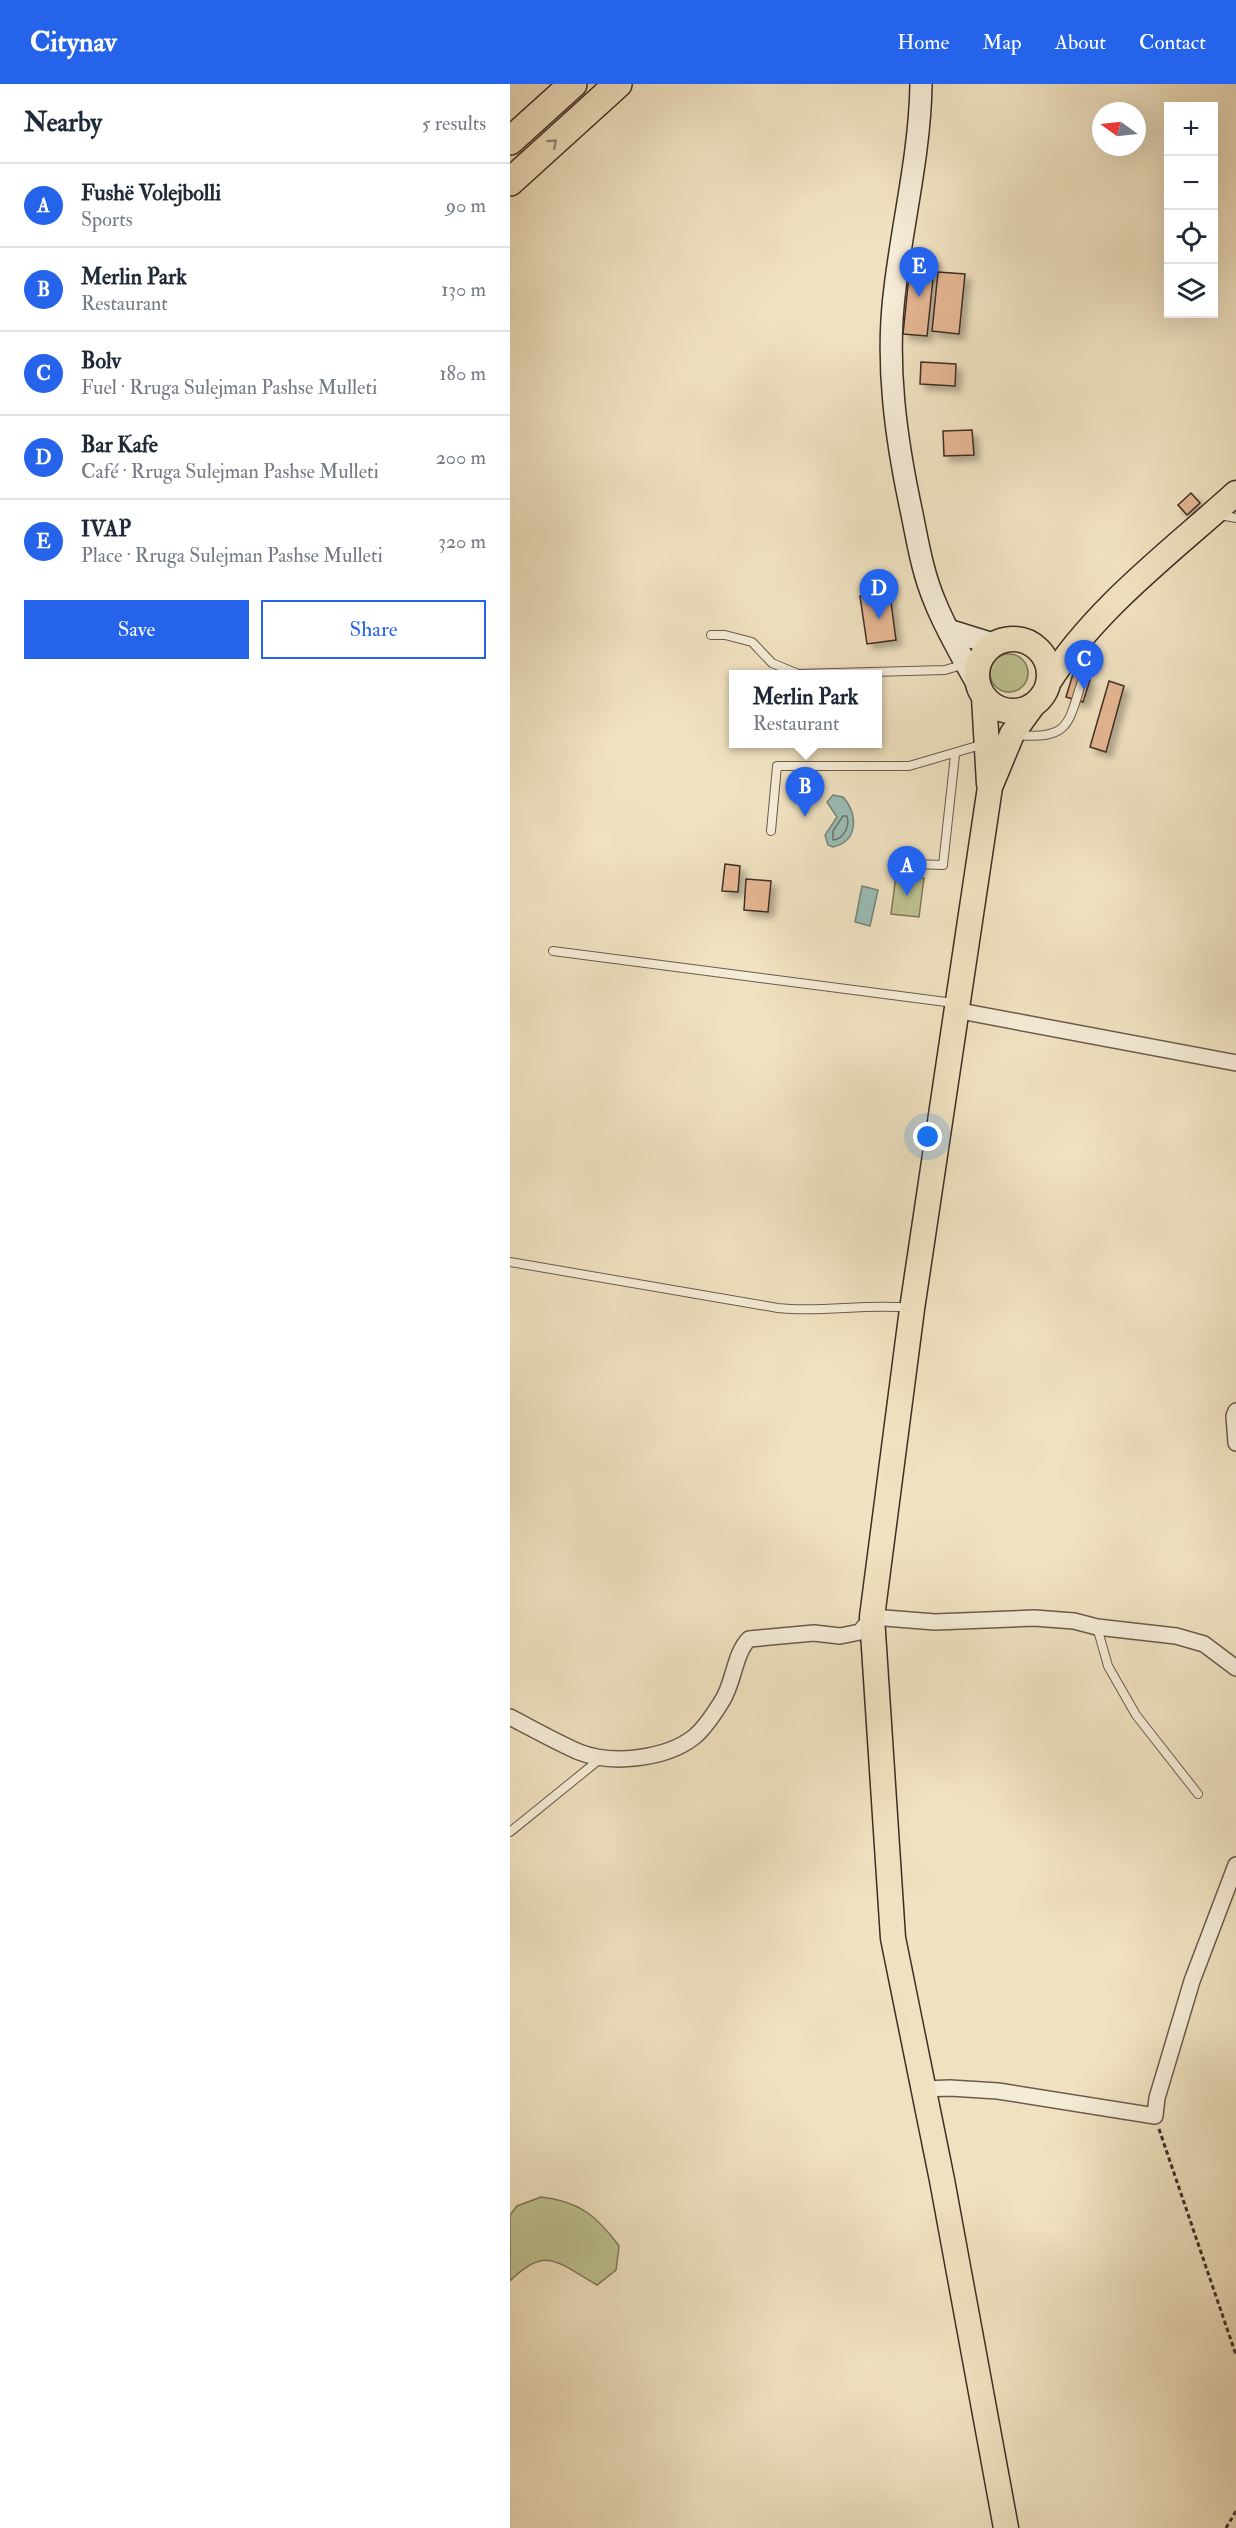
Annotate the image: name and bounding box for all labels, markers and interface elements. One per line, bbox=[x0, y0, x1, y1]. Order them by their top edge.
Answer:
text: Citynav bbox=[30, 25, 117, 60]
text: Home bbox=[897, 29, 949, 56]
text: Map bbox=[982, 29, 1022, 56]
text: About bbox=[1055, 29, 1106, 56]
text: Contact bbox=[1139, 29, 1206, 56]
north arrow bbox=[1092, 102, 1146, 156]
map controls bbox=[1164, 102, 1218, 318]
button: + bbox=[1164, 102, 1218, 156]
text: Nearby bbox=[24, 107, 102, 139]
text: 5 results bbox=[422, 111, 486, 136]
one-way arrow bbox=[547, 139, 557, 150]
button: − bbox=[1164, 156, 1218, 210]
text: Fushë Volejbolli bbox=[81, 179, 221, 207]
text: A bbox=[37, 193, 50, 218]
text: 90 m bbox=[446, 193, 486, 218]
text: Sports bbox=[81, 207, 133, 232]
button: locate bbox=[1164, 210, 1218, 264]
pin: E bbox=[900, 248, 938, 297]
text: Merlin Park bbox=[81, 263, 187, 291]
button: layers bbox=[1164, 264, 1218, 318]
text: B bbox=[37, 277, 50, 302]
text: 130 m bbox=[441, 277, 486, 302]
text: Restaurant bbox=[81, 291, 168, 316]
text: Bolv bbox=[81, 347, 121, 375]
text: C bbox=[36, 361, 51, 386]
text: 180 m bbox=[439, 361, 486, 386]
text: Fuel · Rruga Sulejman Pashse Mulleti bbox=[81, 375, 377, 400]
text: Bar Kafe bbox=[81, 431, 158, 459]
text: D bbox=[35, 445, 52, 470]
text: 200 m bbox=[436, 445, 486, 470]
text: Café · Rruga Sulejman Pashse Mulleti bbox=[81, 459, 379, 484]
text: IVAP bbox=[81, 515, 131, 543]
text: E bbox=[36, 529, 51, 554]
text: 320 m bbox=[438, 529, 486, 554]
text: Place · Rruga Sulejman Pashse Mulleti bbox=[81, 543, 383, 568]
pin: D bbox=[860, 570, 898, 619]
button: Save bbox=[24, 600, 249, 659]
button: Share bbox=[261, 600, 486, 659]
pin: C bbox=[1064, 640, 1104, 690]
popup bbox=[729, 670, 882, 748]
text: Merlin Park bbox=[753, 683, 858, 711]
text: Restaurant bbox=[753, 711, 839, 736]
pin: B bbox=[786, 768, 824, 817]
pin: A bbox=[888, 846, 926, 896]
your location bbox=[913, 1122, 942, 1151]

